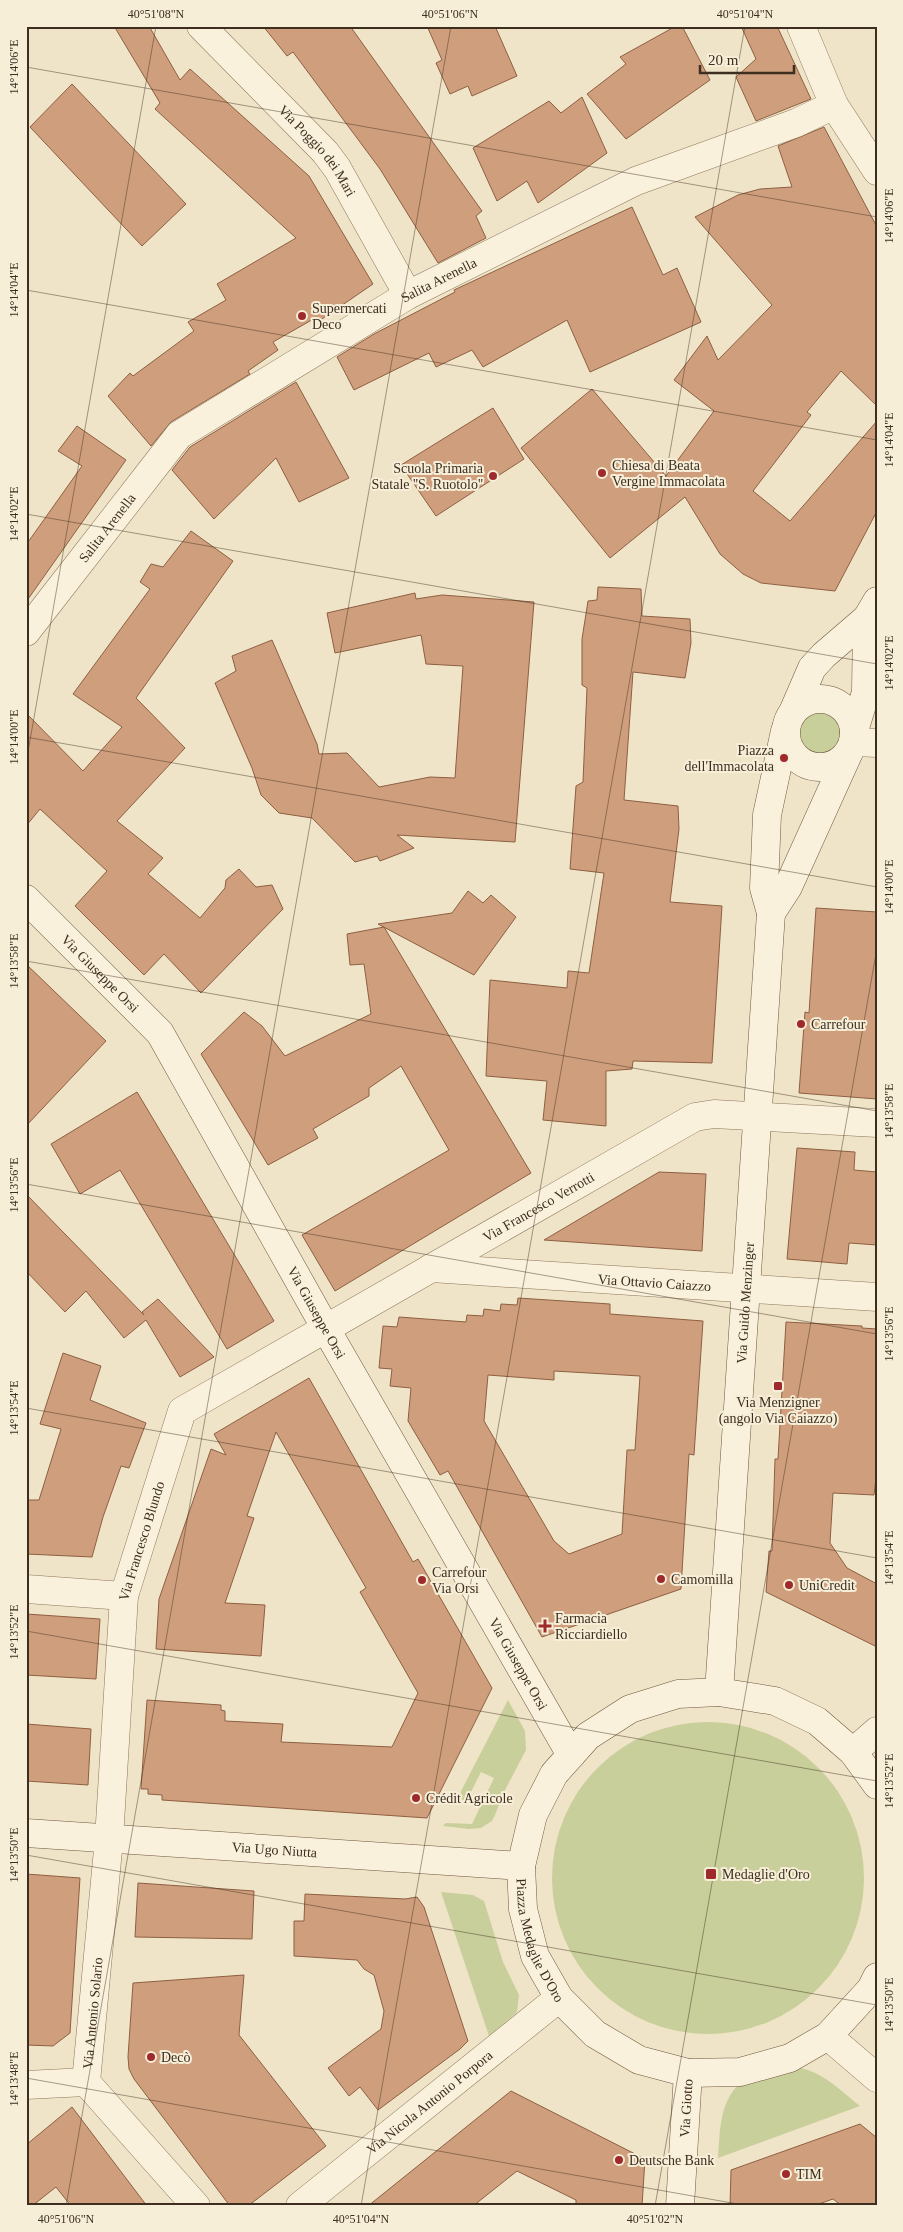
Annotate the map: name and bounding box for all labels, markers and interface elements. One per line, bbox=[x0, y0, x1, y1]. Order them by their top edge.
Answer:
text: 40°51'08"N bbox=[128, 7, 185, 21]
text: 40°51'06"N bbox=[422, 7, 479, 21]
text: 40°51'04"N bbox=[717, 7, 774, 21]
text: 14°14'06"E bbox=[7, 39, 21, 95]
scale bar bbox=[700, 42, 794, 74]
text: 20 m bbox=[708, 52, 739, 68]
street label: Via Poggio dei Mari bbox=[276, 102, 359, 199]
text: 14°14'06"E bbox=[882, 188, 896, 244]
street label: Salita Arenella bbox=[398, 254, 480, 305]
text: 14°14'04"E bbox=[7, 262, 21, 318]
place label: Supermercati Deco bbox=[312, 301, 387, 332]
marker: Supermercati Deco bbox=[296, 310, 308, 322]
text: 14°14'04"E bbox=[882, 412, 896, 468]
place label: Chiesa di Beata Vergine Immacolata bbox=[612, 458, 726, 489]
place label: Scuola Primaria Statale ''S. Ruotolo'' bbox=[371, 461, 484, 492]
marker: Chiesa di Beata Vergine Immacolata bbox=[596, 467, 608, 479]
marker: Scuola Primaria Statale ''S. Ruotolo'' bbox=[487, 470, 499, 482]
text: 14°14'02"E bbox=[7, 486, 21, 542]
street label: Salita Arenella bbox=[76, 490, 139, 565]
text: 14°14'02"E bbox=[882, 635, 896, 691]
text: 14°14'00"E bbox=[7, 709, 21, 765]
place label: Piazza dell'Immacolata bbox=[684, 743, 775, 774]
marker: Piazza dell'Immacolata bbox=[778, 752, 790, 764]
text: 14°14'00"E bbox=[882, 859, 896, 915]
street label: Via Giuseppe Orsi bbox=[58, 931, 142, 1015]
text: 14°13'58"E bbox=[7, 933, 21, 989]
place label: Carrefour bbox=[811, 1017, 866, 1032]
marker: Carrefour bbox=[795, 1018, 807, 1030]
text: 14°13'58"E bbox=[882, 1083, 896, 1139]
text: 14°13'56"E bbox=[7, 1157, 21, 1213]
street label: Via Francesco Verrotti bbox=[480, 1169, 597, 1244]
street label: Via Guido Menzinger bbox=[733, 1241, 757, 1364]
street label: Via Giuseppe Orsi bbox=[285, 1264, 349, 1361]
street label: Via Ottavio Caiazzo bbox=[597, 1271, 712, 1294]
text: 14°13'56"E bbox=[882, 1306, 896, 1362]
text: 14°13'54"E bbox=[7, 1380, 21, 1436]
marker: Via Menzigner (angolo Via Caiazzo) bbox=[772, 1380, 784, 1392]
place label: Via Menzigner (angolo Via Caiazzo) bbox=[719, 1395, 838, 1427]
street label: Via Francesco Blundo bbox=[115, 1479, 167, 1603]
text: 14°13'54"E bbox=[882, 1530, 896, 1586]
place label: Carrefour Via Orsi bbox=[432, 1565, 487, 1596]
place label: Camomilla bbox=[671, 1572, 734, 1587]
marker: Camomilla bbox=[655, 1573, 667, 1585]
marker: Carrefour Via Orsi bbox=[416, 1574, 428, 1586]
place label: UniCredit bbox=[799, 1578, 855, 1593]
marker: UniCredit bbox=[783, 1579, 795, 1591]
text: 14°13'52"E bbox=[7, 1604, 21, 1660]
place label: Farmacia Ricciardiello bbox=[555, 1611, 627, 1642]
street label: Via Giuseppe Orsi bbox=[486, 1615, 551, 1712]
marker: Farmacia Ricciardiello bbox=[539, 1620, 551, 1632]
text: 14°13'52"E bbox=[882, 1753, 896, 1809]
place label: Crédit Agricole bbox=[426, 1791, 513, 1806]
marker: Crédit Agricole bbox=[410, 1792, 422, 1804]
text: 14°13'50"E bbox=[7, 1827, 21, 1883]
street label: Via Ugo Niutta bbox=[231, 1839, 318, 1860]
marker: Medaglie d'Oro bbox=[704, 1867, 718, 1881]
place label: Medaglie d'Oro bbox=[722, 1867, 810, 1882]
street label: Piazza Medaglie D'Oro bbox=[514, 1878, 567, 2005]
street label: Via Antonio Solario bbox=[80, 1957, 105, 2070]
text: 14°13'50"E bbox=[882, 1977, 896, 2033]
street label: Via Nicola Antonio Porpora bbox=[364, 2047, 496, 2157]
place label: Decò bbox=[161, 2050, 191, 2065]
text: 14°13'48"E bbox=[7, 2051, 21, 2107]
marker: Decò bbox=[145, 2051, 157, 2063]
street label: Via Giotto bbox=[677, 2078, 695, 2138]
place label: Deutsche Bank bbox=[629, 2153, 714, 2168]
marker: Deutsche Bank bbox=[613, 2154, 625, 2166]
place label: TIM bbox=[796, 2167, 822, 2182]
marker: TIM bbox=[780, 2168, 792, 2180]
text: 40°51'06"N bbox=[38, 2212, 95, 2226]
text: 40°51'04"N bbox=[333, 2212, 390, 2226]
text: 40°51'02"N bbox=[627, 2212, 684, 2226]

